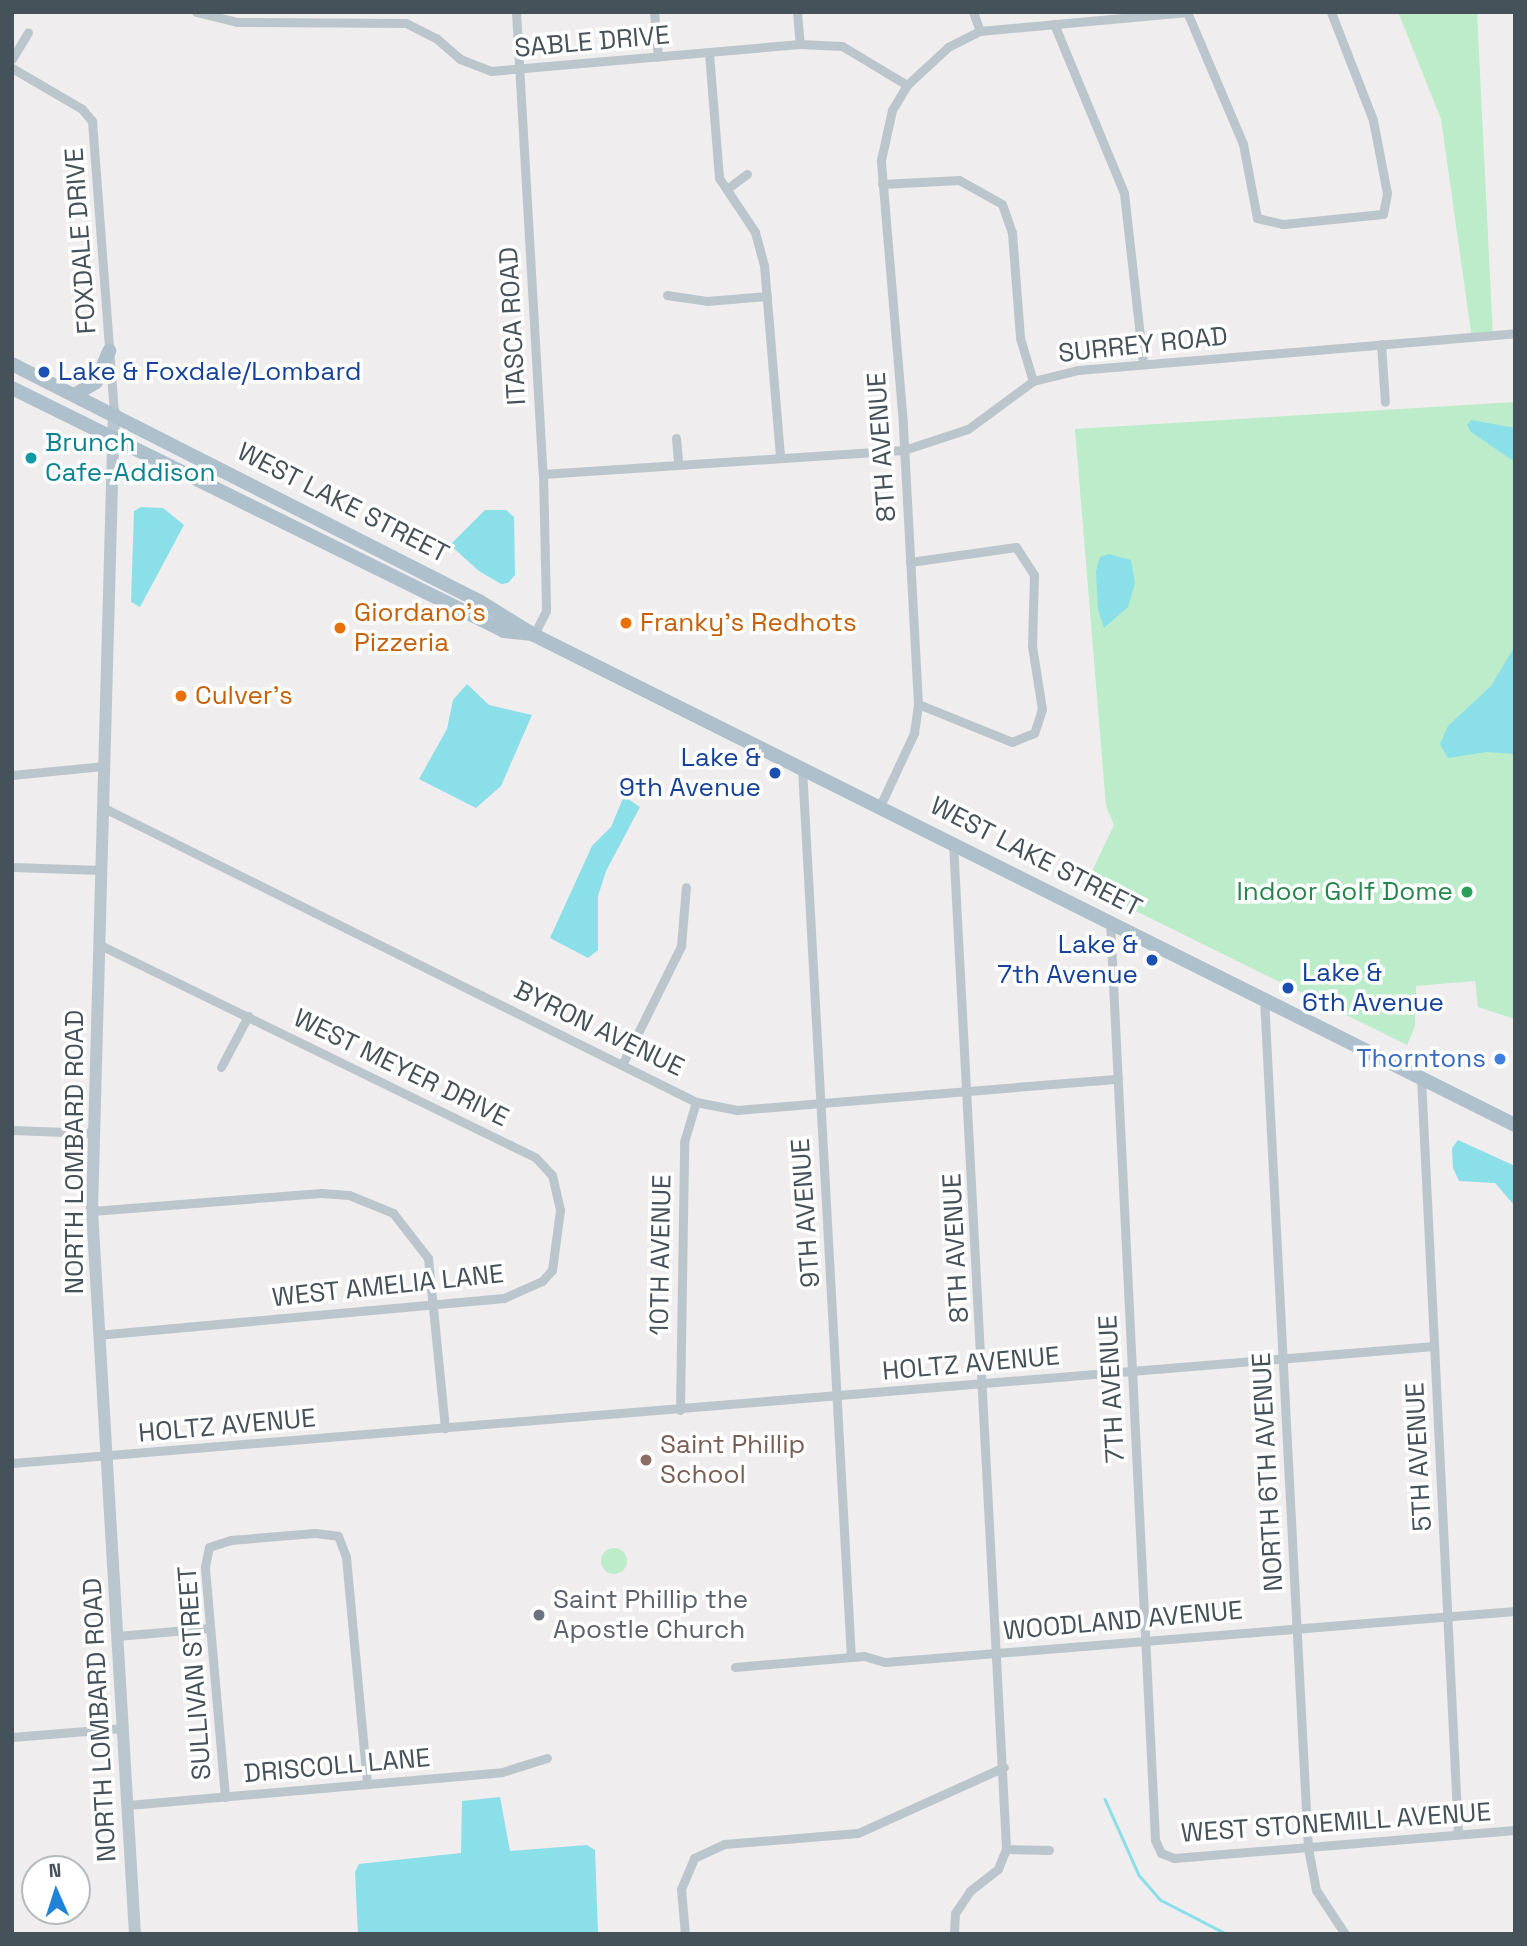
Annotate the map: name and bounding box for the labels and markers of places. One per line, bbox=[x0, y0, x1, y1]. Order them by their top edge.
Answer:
place label: Lake & Foxdale/Lombard bbox=[58, 356, 361, 388]
marker: Lake & Foxdale/Lombard bbox=[36, 364, 52, 380]
place label: Brunch Cafe-Addison bbox=[45, 427, 216, 488]
marker: Brunch Cafe-Addison bbox=[23, 450, 39, 466]
place label: Giordano's Pizzeria bbox=[354, 597, 486, 658]
place label: Franky's Redhots bbox=[640, 607, 857, 639]
marker: Franky's Redhots bbox=[618, 615, 634, 631]
marker: Giordano's Pizzeria bbox=[332, 620, 348, 636]
place label: Culver's bbox=[195, 680, 293, 712]
marker: Culver's bbox=[173, 688, 189, 704]
place label: Lake & 9th Avenue bbox=[619, 742, 761, 804]
marker: Lake & 9th Avenue bbox=[767, 765, 783, 781]
place label: Indoor Golf Dome bbox=[1237, 876, 1453, 908]
marker: Indoor Golf Dome bbox=[1459, 884, 1475, 900]
place label: Lake & 7th Avenue bbox=[997, 929, 1138, 990]
marker: Lake & 7th Avenue bbox=[1144, 952, 1160, 968]
place label: Lake & 6th Avenue bbox=[1302, 957, 1444, 1018]
marker: Lake & 6th Avenue bbox=[1280, 980, 1296, 996]
place label: Thorntons bbox=[1356, 1043, 1486, 1075]
marker: Thorntons bbox=[1492, 1051, 1508, 1067]
place label: Saint Phillip School bbox=[660, 1429, 805, 1490]
marker: Saint Phillip School bbox=[638, 1452, 654, 1468]
place label: Saint Phillip the Apostle Church bbox=[553, 1584, 748, 1646]
marker: Saint Phillip the Apostle Church bbox=[531, 1607, 547, 1623]

